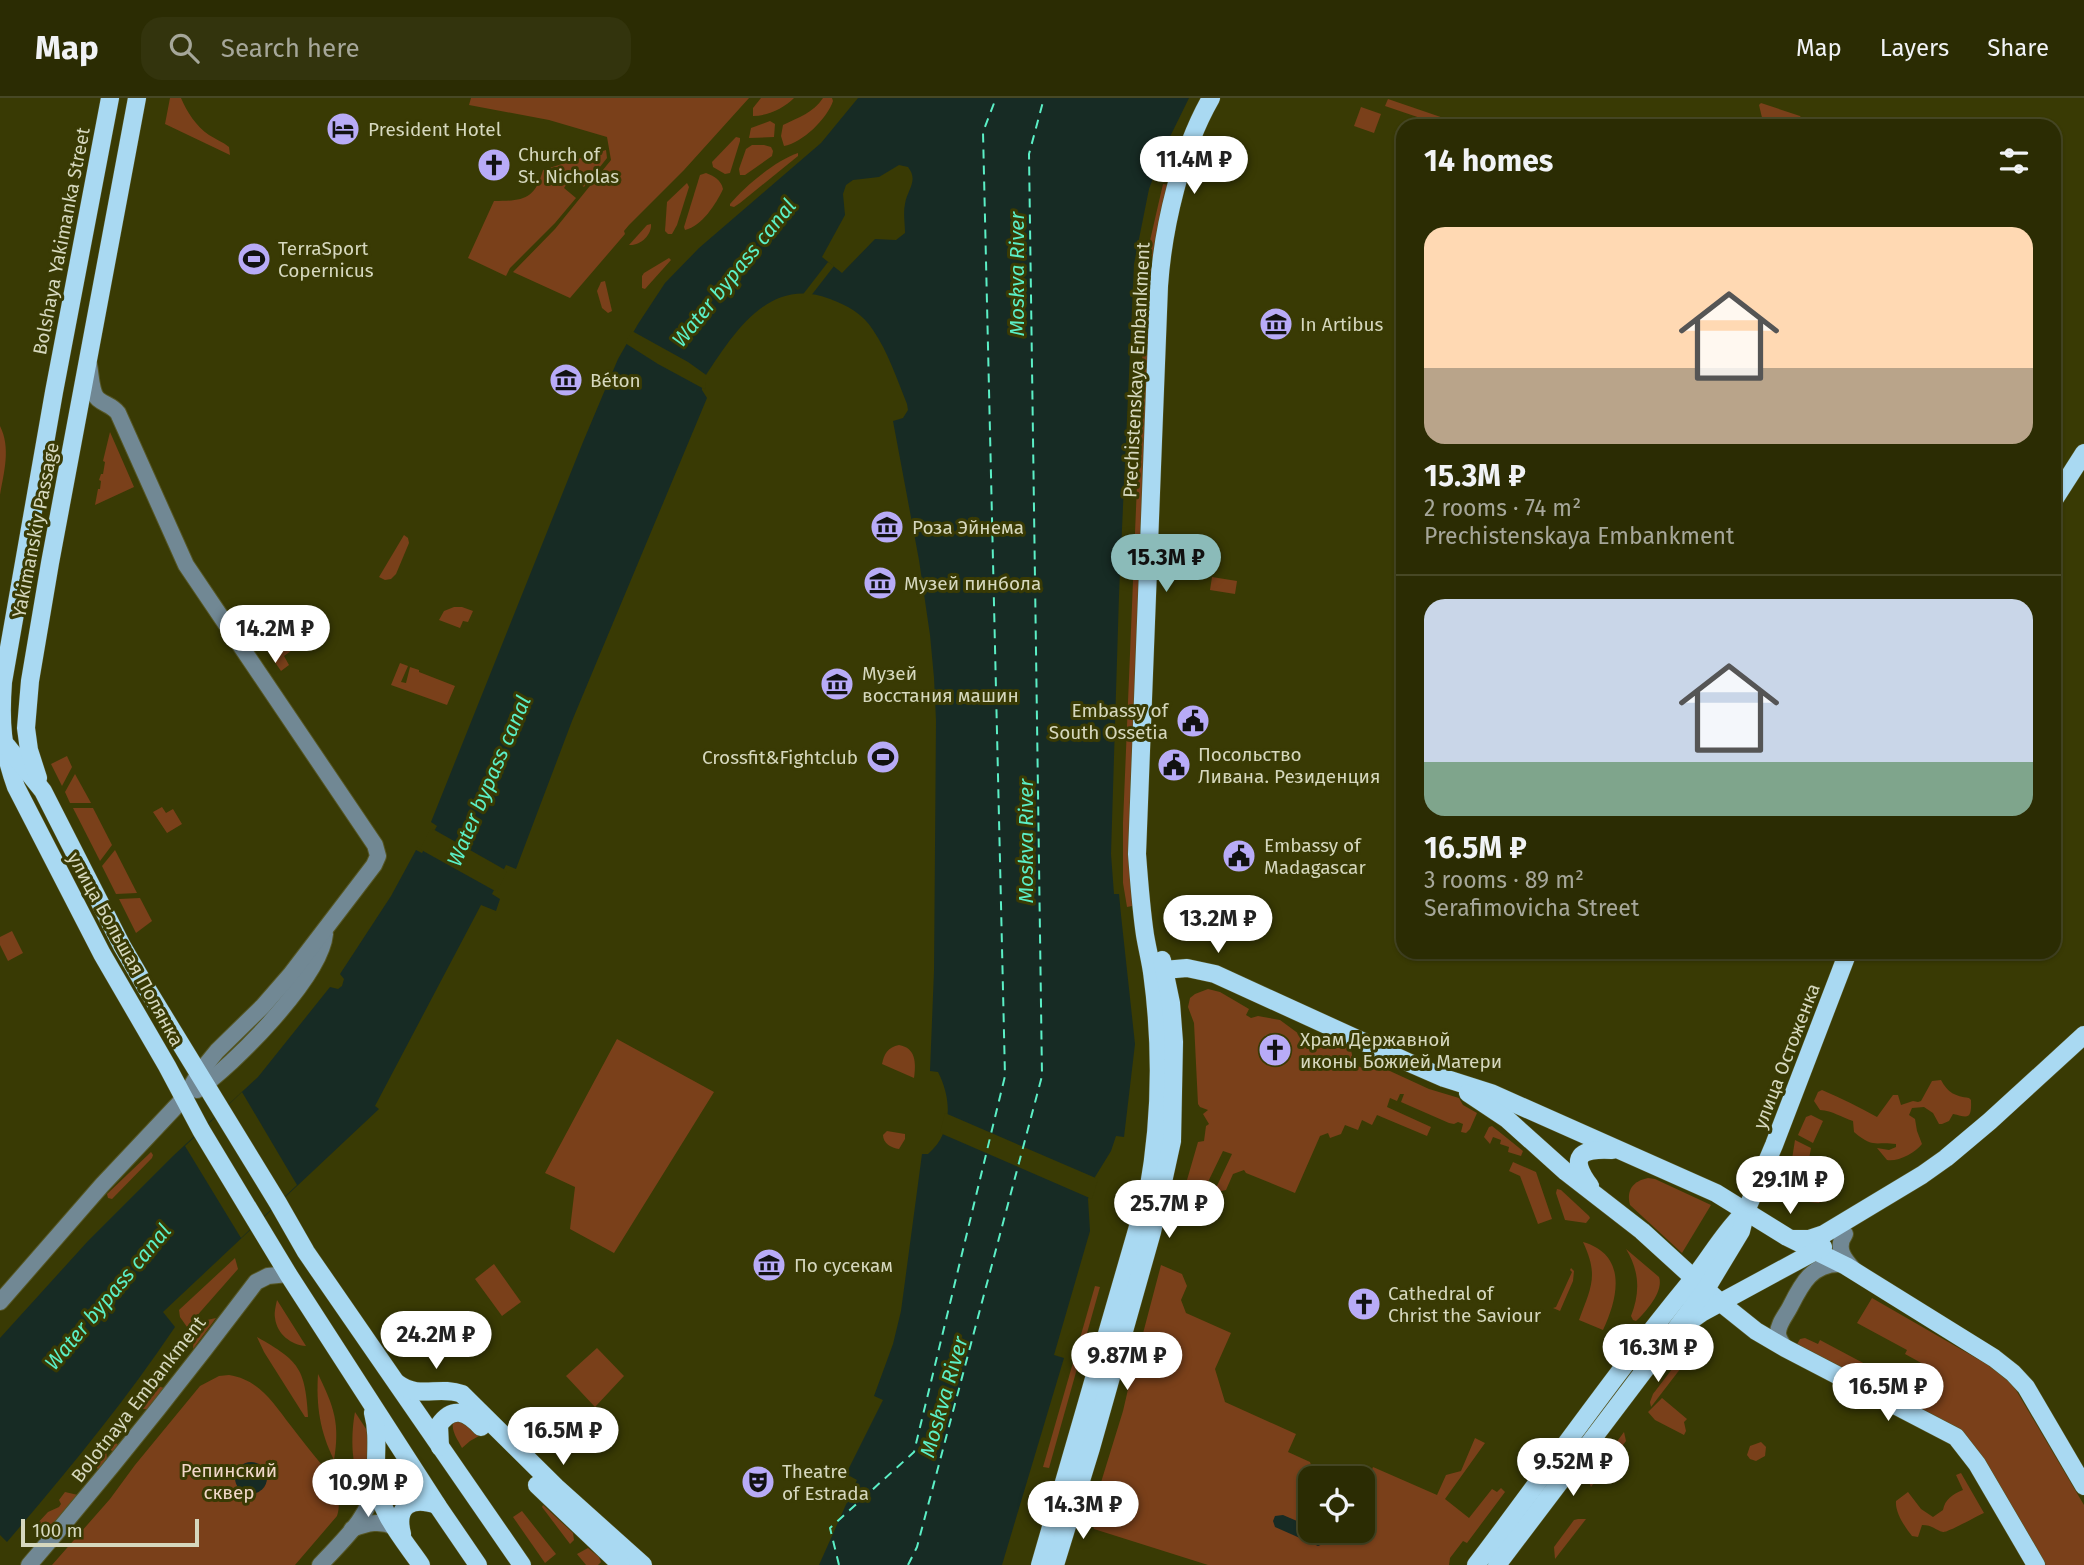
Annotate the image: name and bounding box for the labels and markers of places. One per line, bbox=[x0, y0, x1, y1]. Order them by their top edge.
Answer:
hotel icon: President Hotel bbox=[324, 110, 362, 148]
place label: President Hotel bbox=[368, 118, 502, 141]
pin: 11.4M ₽ bbox=[1129, 136, 1259, 196]
place label: Church of St. Nicholas bbox=[518, 143, 619, 188]
church icon: Church of St. Nicholas bbox=[475, 146, 513, 184]
place label: TerraSport Copernicus bbox=[278, 237, 374, 282]
sports icon: TerraSport Copernicus bbox=[235, 240, 273, 278]
museum icon: In Artibus bbox=[1257, 305, 1295, 343]
place label: In Artibus bbox=[1300, 313, 1384, 336]
museum icon: Béton bbox=[547, 361, 585, 399]
place label: Béton bbox=[590, 369, 641, 392]
museum icon: Роза Эйнема bbox=[868, 508, 906, 546]
place label: Роза Эйнема bbox=[912, 516, 1024, 539]
pin: 15.3M ₽ bbox=[1101, 534, 1231, 594]
museum icon: Музей пинбола bbox=[861, 564, 899, 602]
place label: Музей пинбола bbox=[904, 572, 1041, 595]
pin: 14.2M ₽ bbox=[210, 606, 340, 665]
place label: Музей восстания машин bbox=[862, 662, 1019, 707]
museum icon: Музей восстания машин bbox=[818, 665, 856, 703]
place label: Embassy of South Ossetia bbox=[1049, 699, 1170, 744]
public building icon: Embassy of South Ossetia bbox=[1174, 702, 1212, 740]
sports icon: Crossfit&Fightclub bbox=[864, 738, 902, 776]
place label: Посольство Ливана. Резиденция bbox=[1198, 743, 1380, 788]
place label: Crossfit&Fightclub bbox=[702, 746, 858, 769]
public building icon: Посольство Ливана. Резиденция bbox=[1155, 746, 1193, 784]
place label: Embassy of Madagascar bbox=[1264, 834, 1366, 879]
public building icon: Embassy of Madagascar bbox=[1220, 837, 1258, 875]
pin: 13.2M ₽ bbox=[1153, 896, 1283, 955]
place label: Храм Державной иконы Божией Матери bbox=[1300, 1028, 1502, 1073]
church icon: Храм Державной иконы Божией Матери bbox=[1256, 1031, 1294, 1069]
pin: 29.1M ₽ bbox=[1725, 1156, 1855, 1216]
pin: 25.7M ₽ bbox=[1104, 1180, 1234, 1240]
museum icon: По сусекам bbox=[750, 1246, 788, 1284]
place label: По сусекам bbox=[794, 1254, 893, 1277]
place label: Cathedral of Christ the Saviour bbox=[1388, 1282, 1542, 1327]
church icon: Cathedral of Christ the Saviour bbox=[1345, 1285, 1383, 1323]
pin: 24.2M ₽ bbox=[371, 1312, 501, 1371]
pin: 16.3M ₽ bbox=[1593, 1324, 1723, 1384]
pin: 9.87M ₽ bbox=[1062, 1332, 1192, 1392]
pin: 16.5M ₽ bbox=[1823, 1364, 1953, 1423]
pin: 16.5M ₽ bbox=[498, 1408, 628, 1467]
pin: 9.52M ₽ bbox=[1508, 1438, 1638, 1498]
pin: 10.9M ₽ bbox=[303, 1460, 433, 1519]
place label: Theatre of Estrada bbox=[782, 1460, 869, 1505]
theatre icon: Theatre of Estrada bbox=[739, 1463, 777, 1501]
pin: 14.3M ₽ bbox=[1018, 1482, 1148, 1541]

